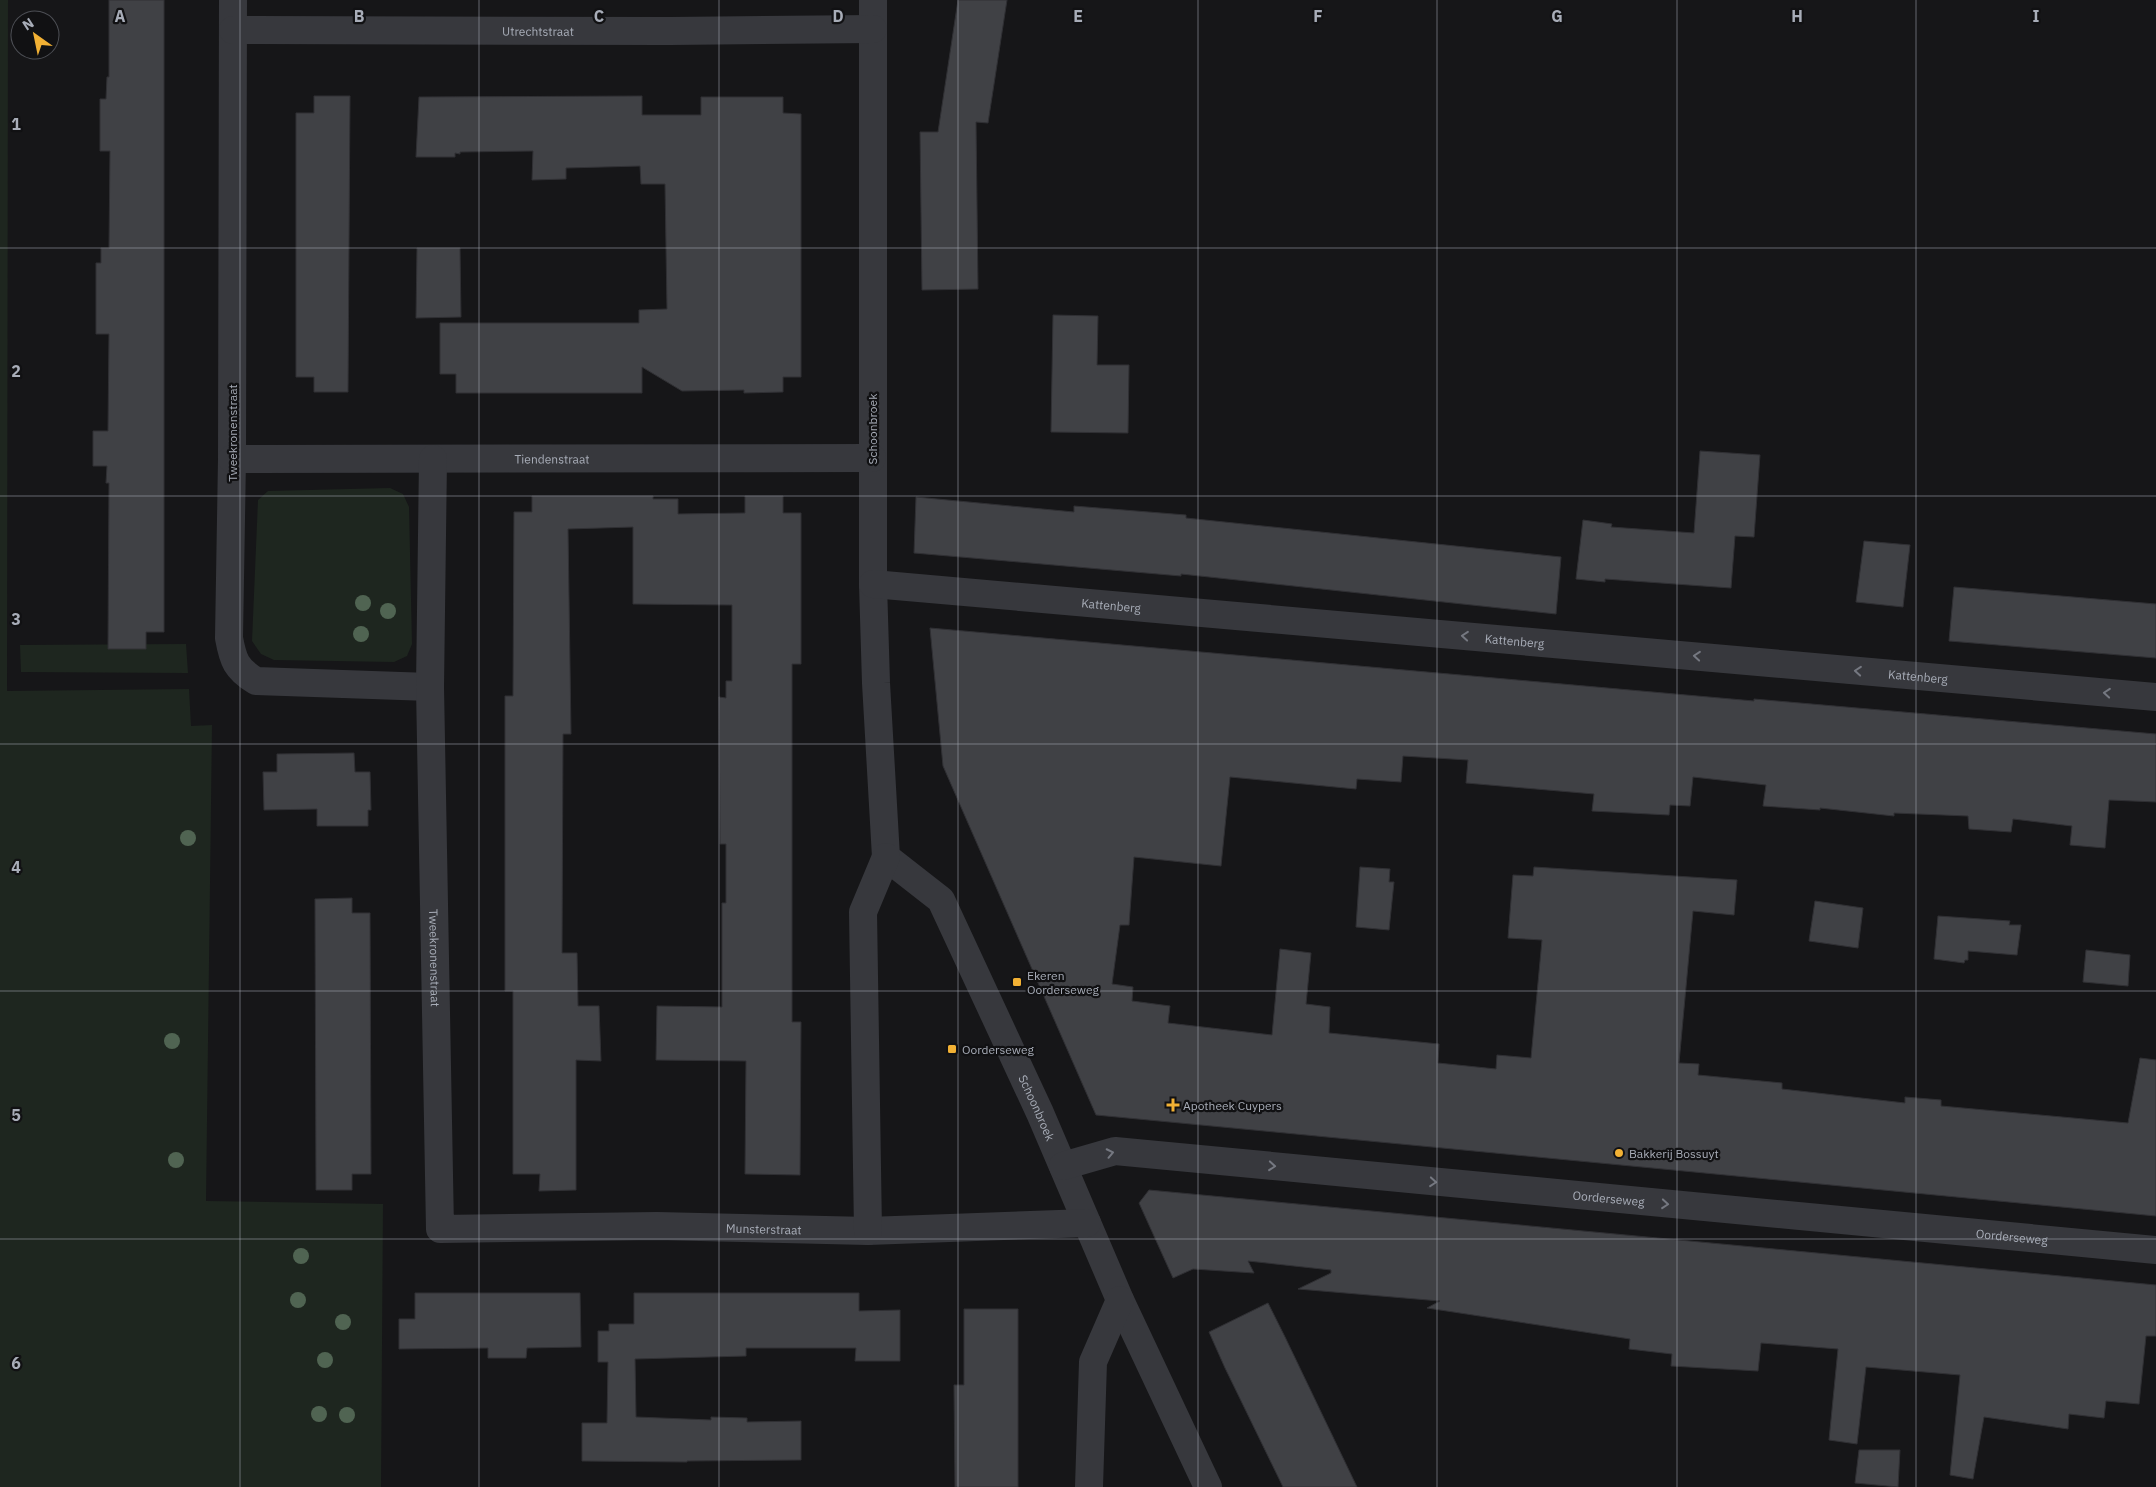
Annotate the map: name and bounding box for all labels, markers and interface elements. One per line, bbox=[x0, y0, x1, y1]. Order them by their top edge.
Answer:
text: A bbox=[115, 6, 126, 26]
text: B bbox=[354, 6, 365, 26]
text: C bbox=[594, 6, 604, 26]
text: D bbox=[832, 6, 844, 26]
text: E bbox=[1073, 6, 1083, 26]
text: F bbox=[1313, 6, 1323, 26]
text: G bbox=[1551, 6, 1563, 26]
text: H bbox=[1791, 6, 1803, 26]
text: I bbox=[2033, 6, 2040, 26]
north arrow bbox=[10, 10, 60, 60]
text: N bbox=[19, 14, 37, 34]
street label: Utrechtstraat bbox=[502, 23, 574, 38]
text: 1 bbox=[11, 114, 21, 134]
text: 2 bbox=[11, 361, 21, 381]
street label: Tweekronenstraat bbox=[225, 384, 240, 482]
street label: Schoonbroek bbox=[865, 393, 880, 465]
street label: Tiendenstraat bbox=[514, 451, 590, 466]
street label: Kattenberg bbox=[1081, 595, 1142, 615]
text: 3 bbox=[11, 609, 21, 629]
street label: Kattenberg bbox=[1484, 630, 1546, 651]
one-way arrow bbox=[1461, 631, 1469, 642]
one-way arrow bbox=[1692, 651, 1700, 662]
one-way arrow bbox=[1854, 665, 1862, 676]
street label: Kattenberg bbox=[1888, 666, 1949, 686]
one-way arrow bbox=[2103, 687, 2111, 698]
text: 4 bbox=[11, 857, 21, 877]
street label: Tweekronenstraat bbox=[427, 909, 443, 1007]
place label: Ekeren Oorderseweg bbox=[1027, 968, 1100, 997]
marker: Ekeren Oorderseweg bbox=[1011, 976, 1023, 988]
place label: Oorderseweg bbox=[962, 1042, 1035, 1057]
marker: Oorderseweg bbox=[946, 1043, 958, 1055]
street label: Schoonbroek bbox=[1016, 1072, 1059, 1144]
place label: Apotheek Cuypers bbox=[1183, 1098, 1282, 1113]
marker: Apotheek Cuypers bbox=[1167, 1099, 1179, 1111]
text: 5 bbox=[11, 1105, 21, 1125]
place label: Bakkerij Bossuyt bbox=[1629, 1146, 1719, 1161]
marker: Bakkerij Bossuyt bbox=[1613, 1147, 1625, 1159]
one-way arrow bbox=[1106, 1148, 1115, 1159]
one-way arrow bbox=[1268, 1160, 1276, 1171]
one-way arrow bbox=[1430, 1176, 1438, 1187]
street label: Oorderseweg bbox=[1572, 1187, 1646, 1209]
one-way arrow bbox=[1661, 1198, 1669, 1209]
street label: Munsterstraat bbox=[726, 1220, 802, 1237]
street label: Oorderseweg bbox=[1975, 1225, 2049, 1247]
text: 6 bbox=[11, 1353, 21, 1373]

